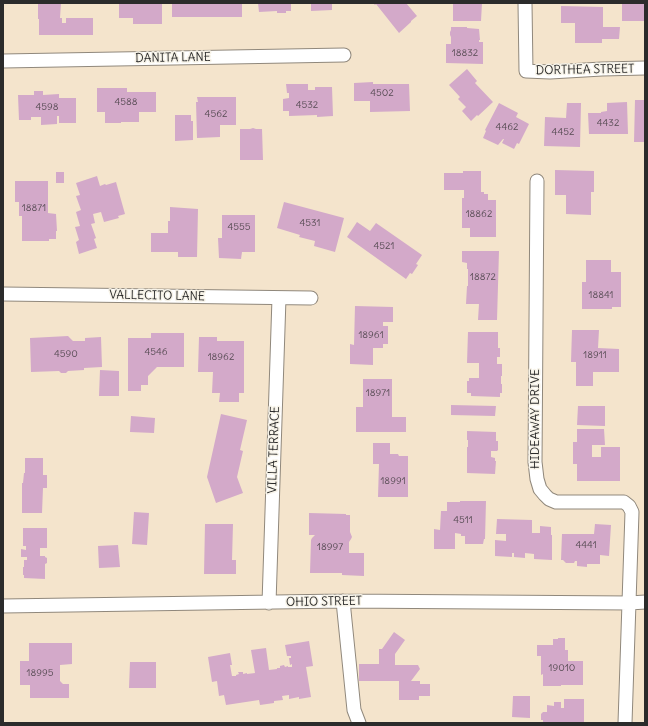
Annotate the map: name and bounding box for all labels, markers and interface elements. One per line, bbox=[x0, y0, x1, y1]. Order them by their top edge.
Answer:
house number: 18832 bbox=[452, 47, 478, 59]
street label: DANITA LANE bbox=[135, 50, 211, 66]
street label: DORTHEA STREET bbox=[536, 62, 634, 78]
house number: 4502 bbox=[370, 87, 394, 99]
house number: 4588 bbox=[114, 96, 138, 108]
house number: 4532 bbox=[296, 99, 318, 111]
house number: 4598 bbox=[35, 101, 59, 113]
house number: 4562 bbox=[205, 108, 227, 120]
house number: 4432 bbox=[597, 117, 619, 129]
house number: 4462 bbox=[496, 121, 518, 133]
house number: 4452 bbox=[552, 126, 574, 138]
house number: 18871 bbox=[22, 202, 46, 214]
house number: 18862 bbox=[466, 208, 492, 220]
house number: 4531 bbox=[299, 217, 321, 229]
house number: 4555 bbox=[227, 221, 251, 233]
house number: 4521 bbox=[374, 240, 394, 252]
house number: 18872 bbox=[470, 271, 496, 283]
street label: VALLECITO LANE bbox=[109, 288, 205, 304]
house number: 18841 bbox=[588, 289, 614, 301]
house number: 18961 bbox=[358, 329, 384, 341]
house number: 4546 bbox=[144, 346, 168, 358]
house number: 4590 bbox=[54, 348, 78, 360]
house number: 18911 bbox=[583, 349, 607, 361]
house number: 18962 bbox=[208, 351, 234, 363]
street label: HIDEAWAY DRIVE bbox=[529, 369, 543, 469]
house number: 18971 bbox=[366, 387, 390, 399]
street label: VILLA TERRACE bbox=[265, 406, 283, 494]
house number: 18991 bbox=[380, 475, 406, 487]
house number: 4511 bbox=[453, 514, 473, 526]
house number: 4441 bbox=[575, 539, 597, 551]
house number: 18997 bbox=[317, 541, 343, 553]
street label: OHIO STREET bbox=[286, 594, 362, 610]
house number: 19010 bbox=[549, 662, 575, 674]
house number: 18995 bbox=[27, 667, 53, 679]

